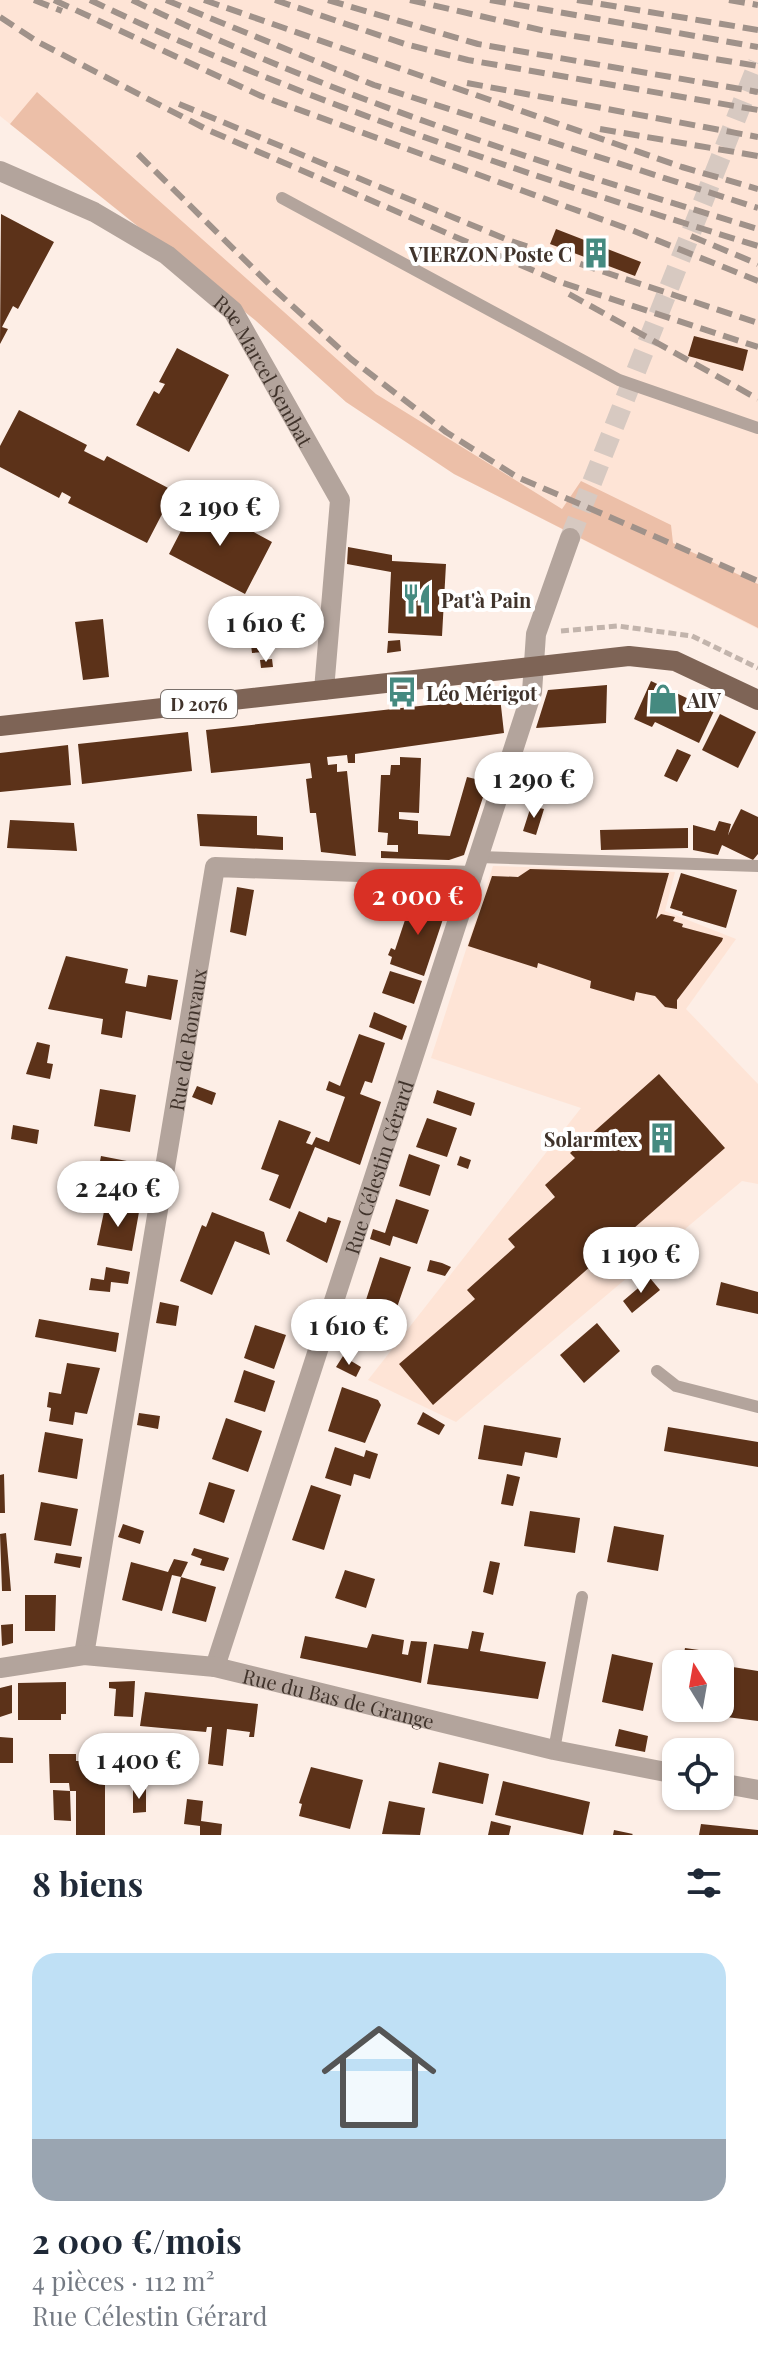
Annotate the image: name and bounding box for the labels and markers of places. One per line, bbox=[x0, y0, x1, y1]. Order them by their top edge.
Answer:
building icon: VIERZON Poste C bbox=[579, 236, 613, 270]
place label: VIERZON Poste C bbox=[408, 240, 572, 267]
pin: 2 190 € bbox=[146, 480, 294, 548]
restaurant icon: Pat'à Pain bbox=[400, 582, 434, 616]
place label: Pat'à Pain bbox=[441, 586, 532, 613]
pin: 1 610 € bbox=[192, 596, 340, 664]
bus stop icon: Léo Mérigot bbox=[385, 675, 419, 709]
place label: Léo Mérigot bbox=[426, 679, 538, 706]
shop icon: AIV bbox=[646, 682, 680, 716]
place label: AIV bbox=[686, 686, 721, 713]
pin: 1 290 € bbox=[460, 752, 608, 820]
pin: 2 000 € bbox=[344, 869, 492, 937]
building icon: Solarmtex bbox=[645, 1121, 679, 1155]
place label: Solarmtex bbox=[544, 1125, 638, 1152]
pin: 2 240 € bbox=[44, 1161, 192, 1229]
pin: 1 190 € bbox=[567, 1227, 715, 1295]
pin: 1 610 € bbox=[275, 1299, 423, 1367]
pin: 1 400 € bbox=[65, 1733, 213, 1801]

